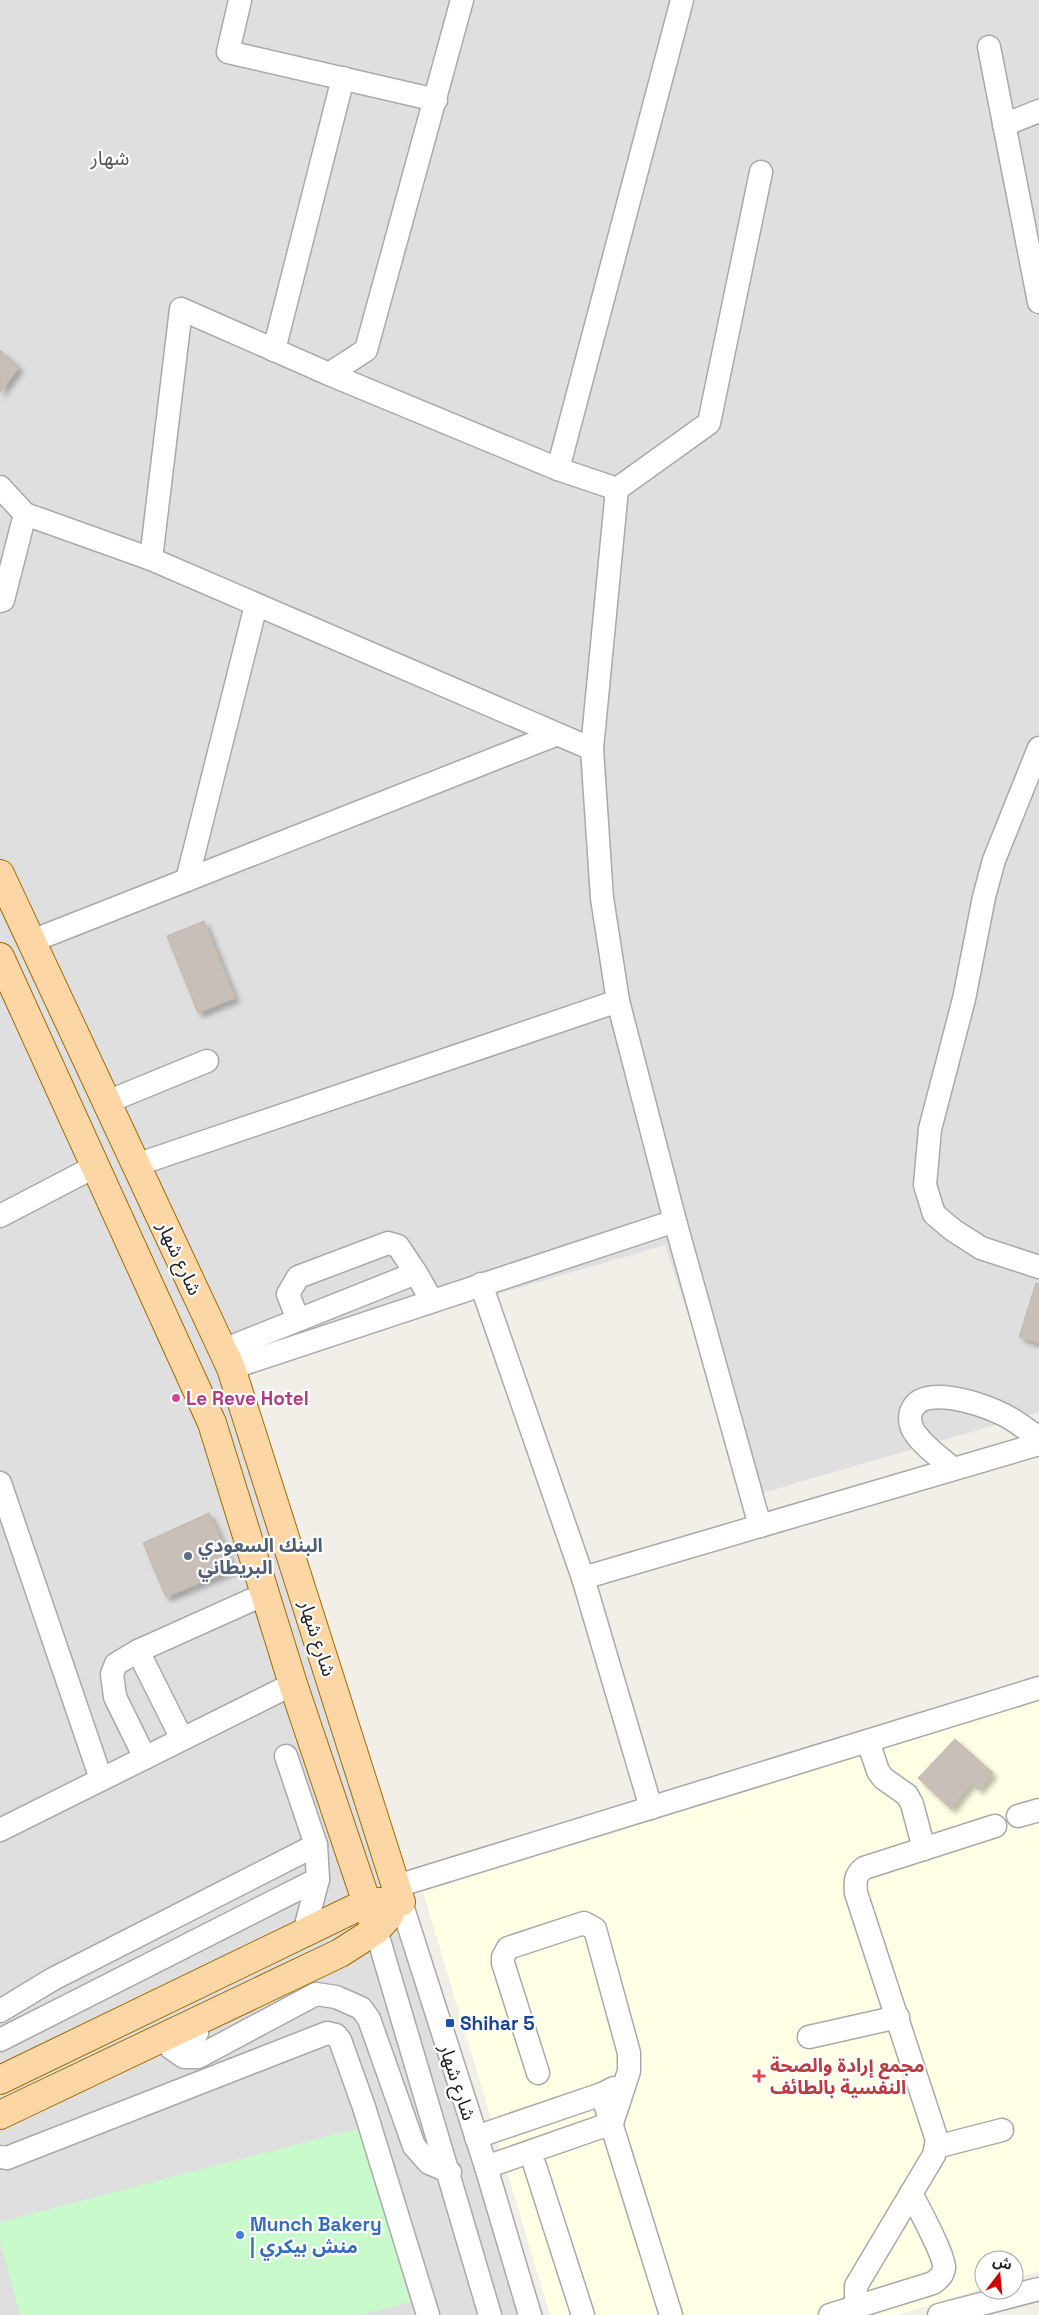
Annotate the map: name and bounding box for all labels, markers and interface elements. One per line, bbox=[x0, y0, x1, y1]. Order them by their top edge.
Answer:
district label: شهار bbox=[90, 145, 129, 171]
street label: شارع شهار bbox=[150, 1216, 208, 1300]
place label: Le Reve Hotel bbox=[186, 1386, 309, 1411]
marker: Le Reve Hotel bbox=[170, 1392, 182, 1404]
place label: البنك السعودي البريطاني bbox=[198, 1533, 323, 1582]
marker: البنك السعودي البريطاني bbox=[182, 1550, 194, 1562]
street label: شارع شهار bbox=[292, 1596, 342, 1680]
place label: Shihar 5 bbox=[460, 2011, 535, 2036]
marker: Shihar 5 bbox=[444, 2017, 456, 2029]
street label: شارع شهار bbox=[432, 2040, 482, 2124]
place label: مجمع إرادة والصحة النفسية بالطائف bbox=[770, 2053, 925, 2100]
marker: مجمع إرادة والصحة النفسية بالطائف bbox=[752, 2069, 766, 2083]
place label: Munch Bakery | منش بيكري bbox=[250, 2212, 382, 2261]
marker: Munch Bakery | منش بيكري bbox=[234, 2229, 246, 2241]
north arrow bbox=[974, 2250, 1024, 2300]
text: ش bbox=[991, 2251, 1014, 2274]

